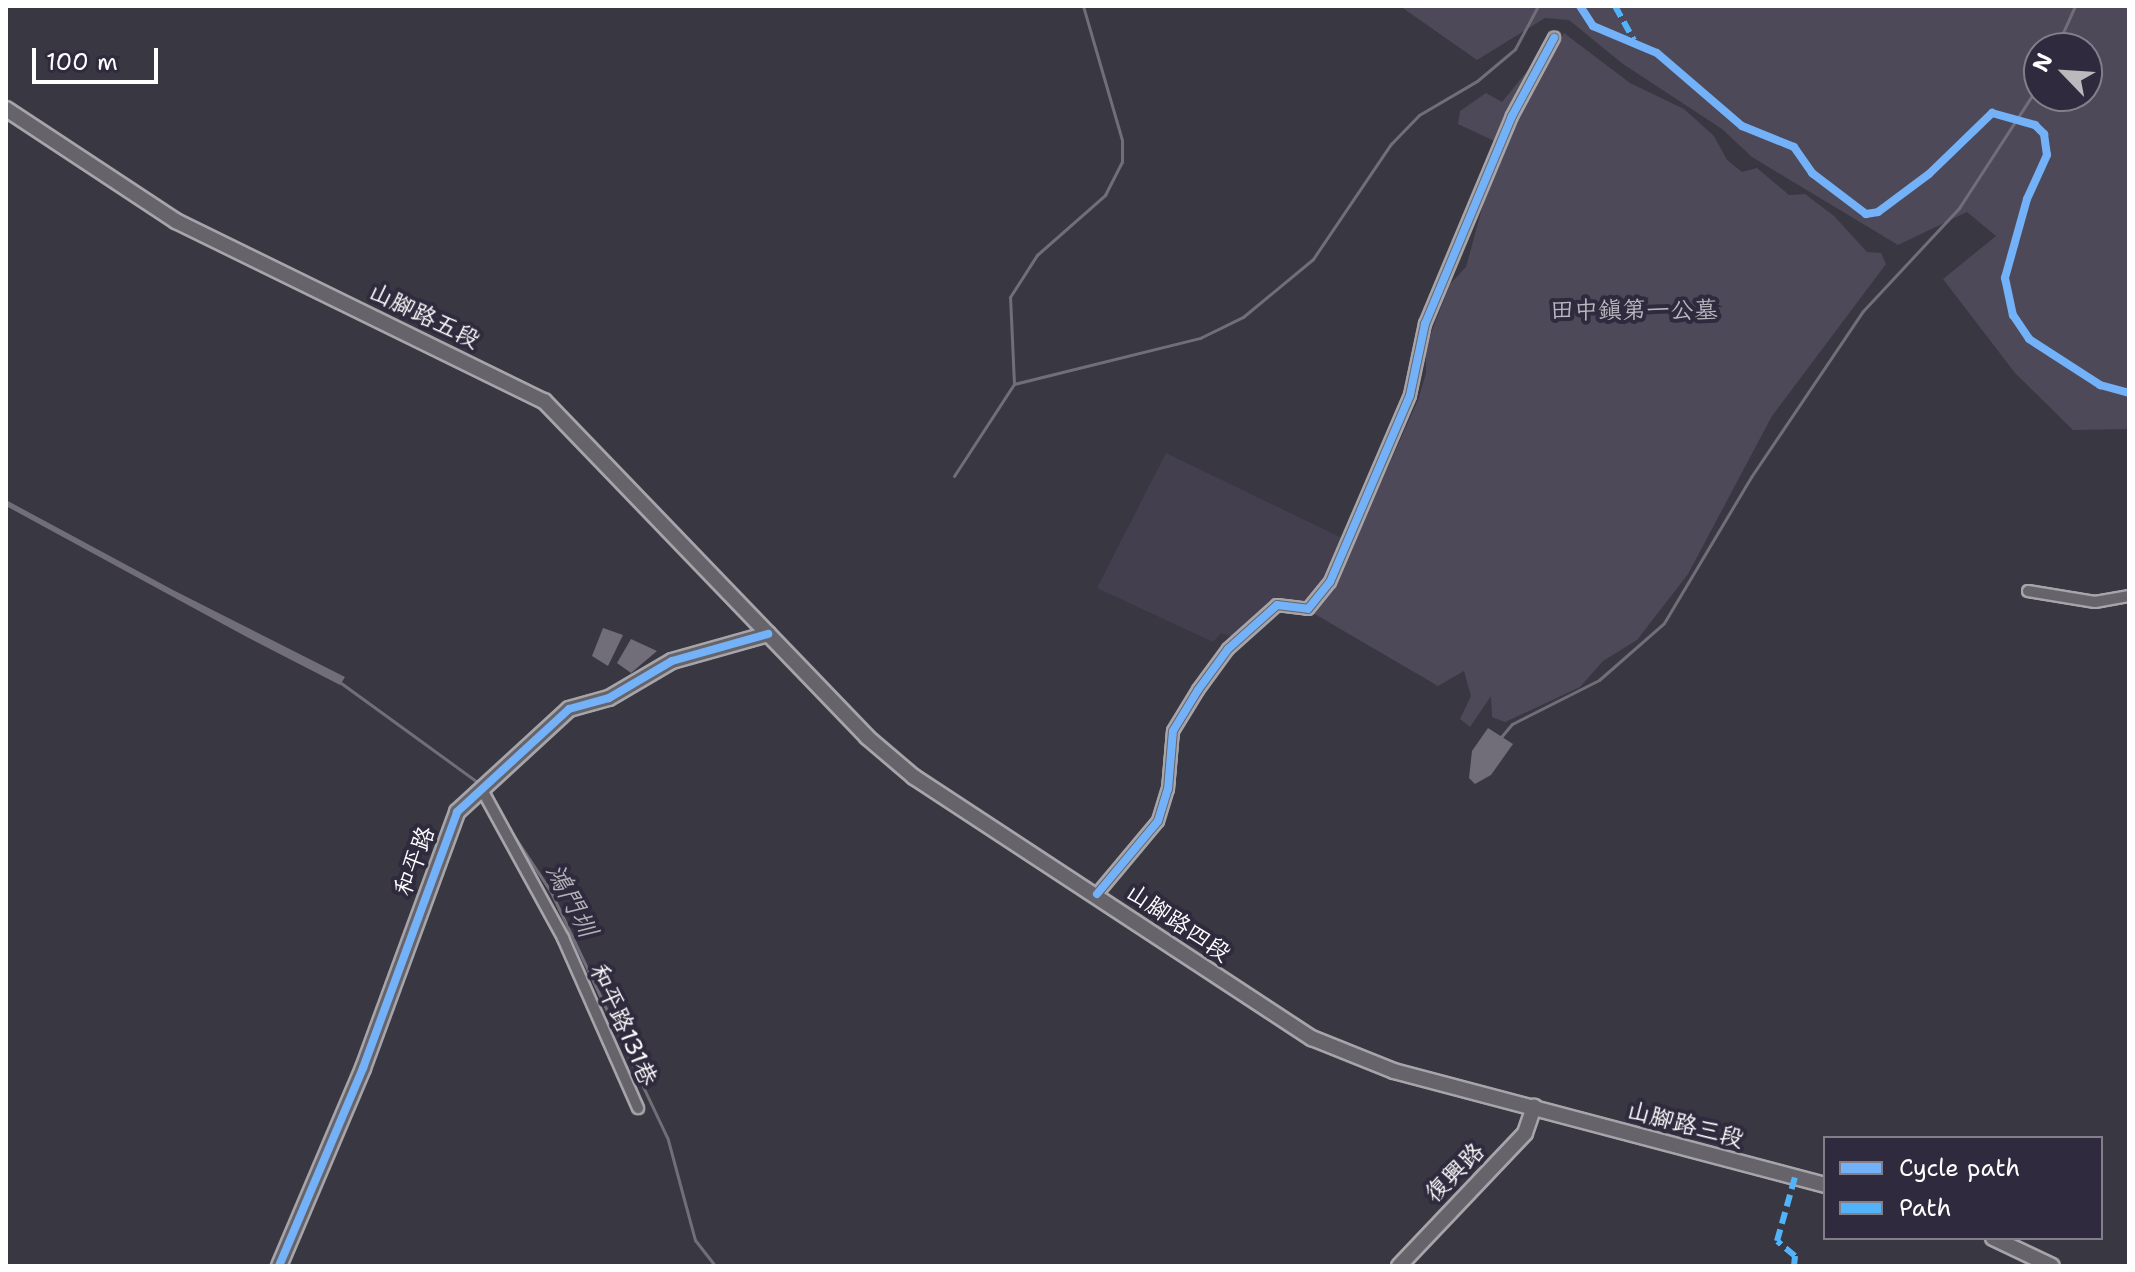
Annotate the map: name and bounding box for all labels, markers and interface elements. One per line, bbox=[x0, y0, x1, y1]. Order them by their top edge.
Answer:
scale bar bbox=[36, 32, 162, 82]
north arrow bbox=[2023, 32, 2103, 112]
text: 100 m bbox=[46, 46, 118, 78]
text: N bbox=[2026, 48, 2059, 77]
street label: 山腳路五段 bbox=[364, 277, 484, 355]
park label: 田中鎮第一公墓 bbox=[1550, 297, 1718, 325]
street label: 和平路 bbox=[389, 822, 441, 900]
water label: 鴻門圳 bbox=[540, 858, 604, 942]
street label: 山腳路四段 bbox=[1120, 878, 1236, 968]
street label: 和平路131巷 bbox=[583, 960, 663, 1090]
street label: 山腳路三段 bbox=[1623, 1096, 1747, 1154]
legend bbox=[1823, 1136, 2103, 1240]
street label: 復興路 bbox=[1419, 1137, 1491, 1209]
text: Cycle path bbox=[1899, 1152, 2020, 1184]
text: Path bbox=[1899, 1192, 1951, 1224]

